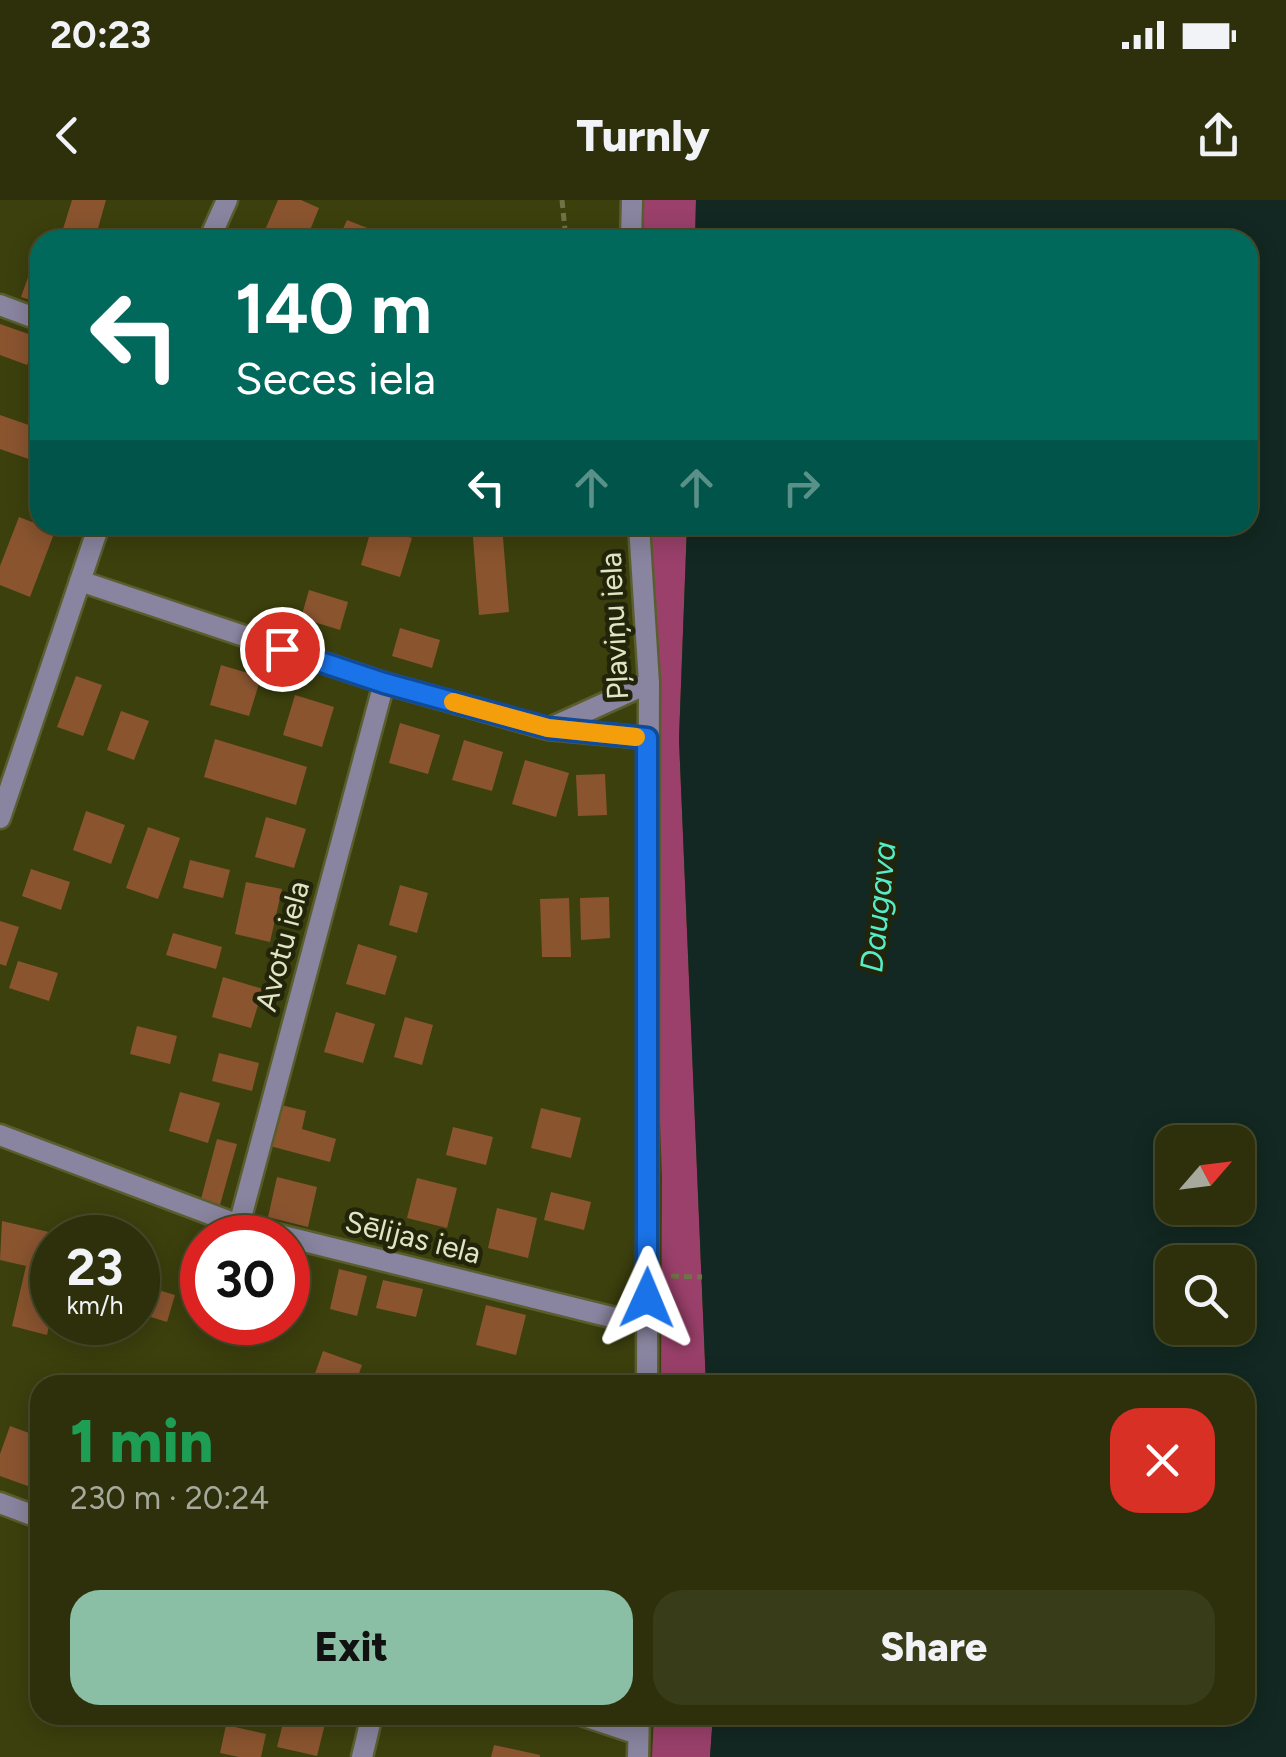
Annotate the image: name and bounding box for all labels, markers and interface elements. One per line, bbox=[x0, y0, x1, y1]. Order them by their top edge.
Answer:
text: 20:23 bbox=[50, 12, 151, 58]
icon: back bbox=[40, 108, 95, 163]
text: Turnly bbox=[576, 108, 710, 162]
icon: share bbox=[1191, 108, 1246, 163]
text: 140 m bbox=[235, 266, 432, 351]
icon: left bbox=[70, 270, 200, 400]
text: Seces iela bbox=[235, 351, 436, 405]
icon: left bbox=[459, 460, 514, 515]
icon: ahead bbox=[564, 460, 619, 515]
icon: ahead bbox=[669, 460, 724, 515]
icon: right bbox=[774, 460, 829, 515]
street label: Pļaviņu iela bbox=[592, 551, 636, 701]
pin bbox=[240, 607, 325, 692]
icon: arrive bbox=[255, 622, 310, 677]
water label: Daugava bbox=[852, 840, 904, 974]
street label: Avotu iela bbox=[247, 877, 317, 1015]
north arrow bbox=[1155, 1125, 1255, 1225]
map controls bbox=[1155, 1125, 1255, 1345]
street label: Sēlijas iela bbox=[341, 1202, 485, 1272]
speed limit sign: 30 bbox=[180, 1215, 310, 1345]
text: 23 bbox=[67, 1237, 123, 1298]
button: search bbox=[1155, 1245, 1255, 1345]
position arrow bbox=[595, 1246, 699, 1350]
text: km/h bbox=[66, 1290, 124, 1320]
text: 1 min bbox=[70, 1405, 213, 1477]
button: close bbox=[1110, 1408, 1215, 1513]
text: 230 m · 20:24 bbox=[70, 1479, 269, 1517]
button: Exit bbox=[70, 1590, 633, 1705]
button: Share bbox=[653, 1590, 1215, 1705]

